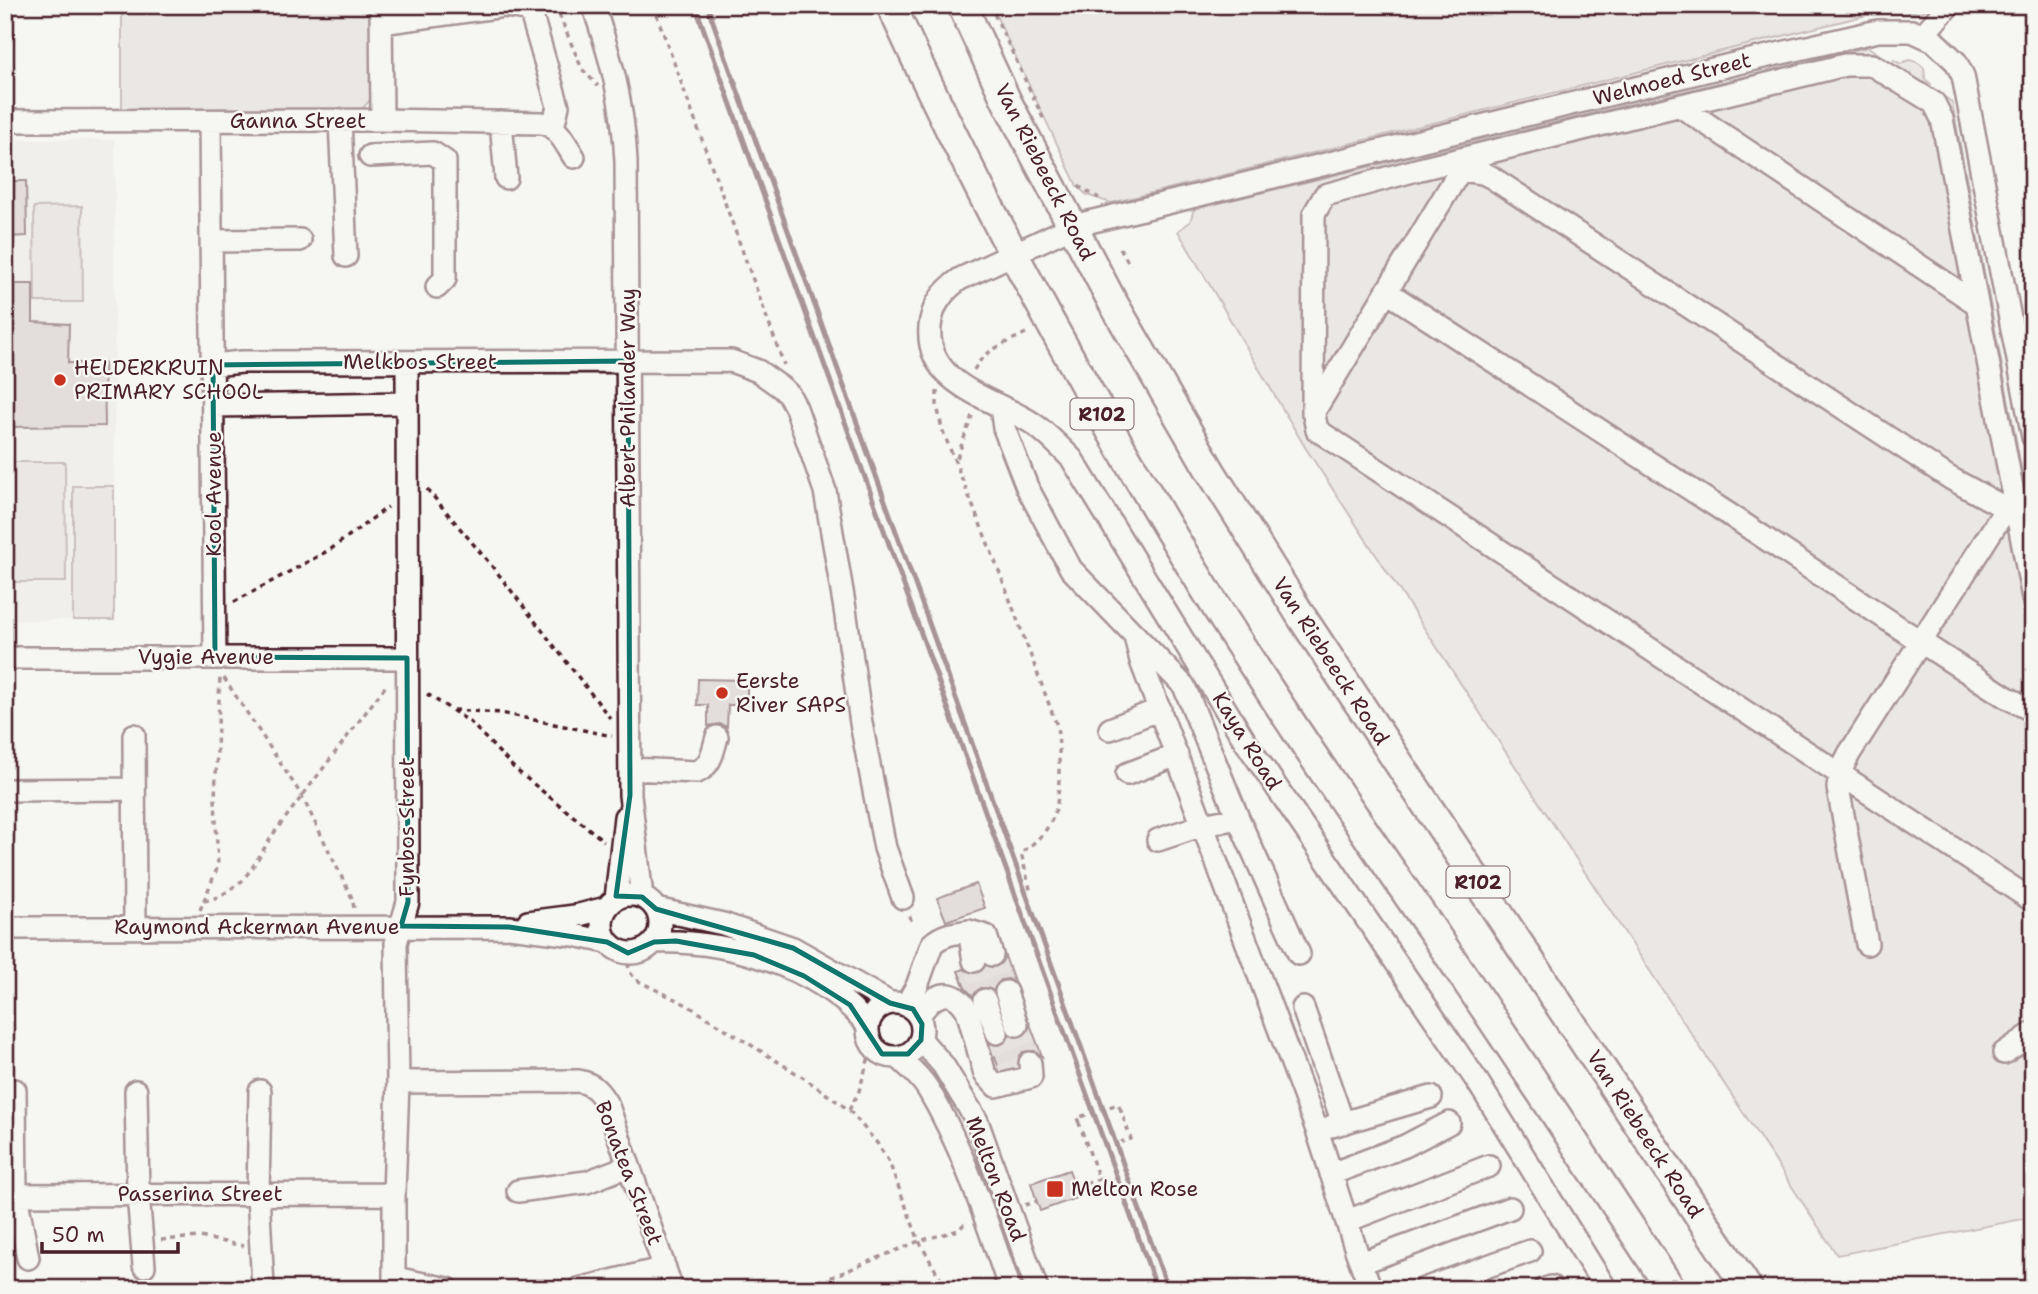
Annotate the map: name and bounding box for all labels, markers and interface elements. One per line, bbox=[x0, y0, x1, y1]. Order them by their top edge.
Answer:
street label: Welmoed Street bbox=[1590, 46, 1754, 112]
street label: Van Riebeeck Road bbox=[988, 79, 1102, 265]
street label: Ganna Street bbox=[230, 107, 366, 135]
street label: Albert Philander Way bbox=[614, 288, 642, 508]
street label: Melkbos Street bbox=[343, 348, 497, 376]
place label: HELDERKRUIN PRIMARY SCHOOL bbox=[74, 354, 264, 406]
marker: HELDERKRUIN PRIMARY SCHOOL bbox=[52, 372, 68, 388]
road number: R102 bbox=[1070, 398, 1134, 430]
street label: Kool Avenue bbox=[200, 431, 228, 557]
street label: Van Riebeeck Road bbox=[1266, 572, 1396, 750]
street label: Vygie Avenue bbox=[138, 643, 274, 671]
place label: Eerste River SAPS bbox=[736, 667, 846, 719]
marker: Eerste River SAPS bbox=[714, 685, 730, 701]
street label: Kaya Road bbox=[1206, 687, 1288, 795]
street label: Fynbos Street bbox=[393, 757, 421, 897]
road number: R102 bbox=[1446, 866, 1510, 898]
street label: Raymond Ackerman Avenue bbox=[114, 913, 400, 941]
street label: Van Riebeeck Road bbox=[1580, 1045, 1710, 1223]
street label: Bonatea Street bbox=[589, 1097, 669, 1249]
street label: Melton Road bbox=[959, 1112, 1033, 1246]
place label: Melton Rose bbox=[1071, 1175, 1198, 1203]
marker: Melton Rose bbox=[1045, 1179, 1065, 1199]
street label: Passerina Street bbox=[117, 1180, 283, 1208]
scale bar bbox=[42, 1210, 178, 1254]
text: 50 m bbox=[52, 1221, 105, 1249]

